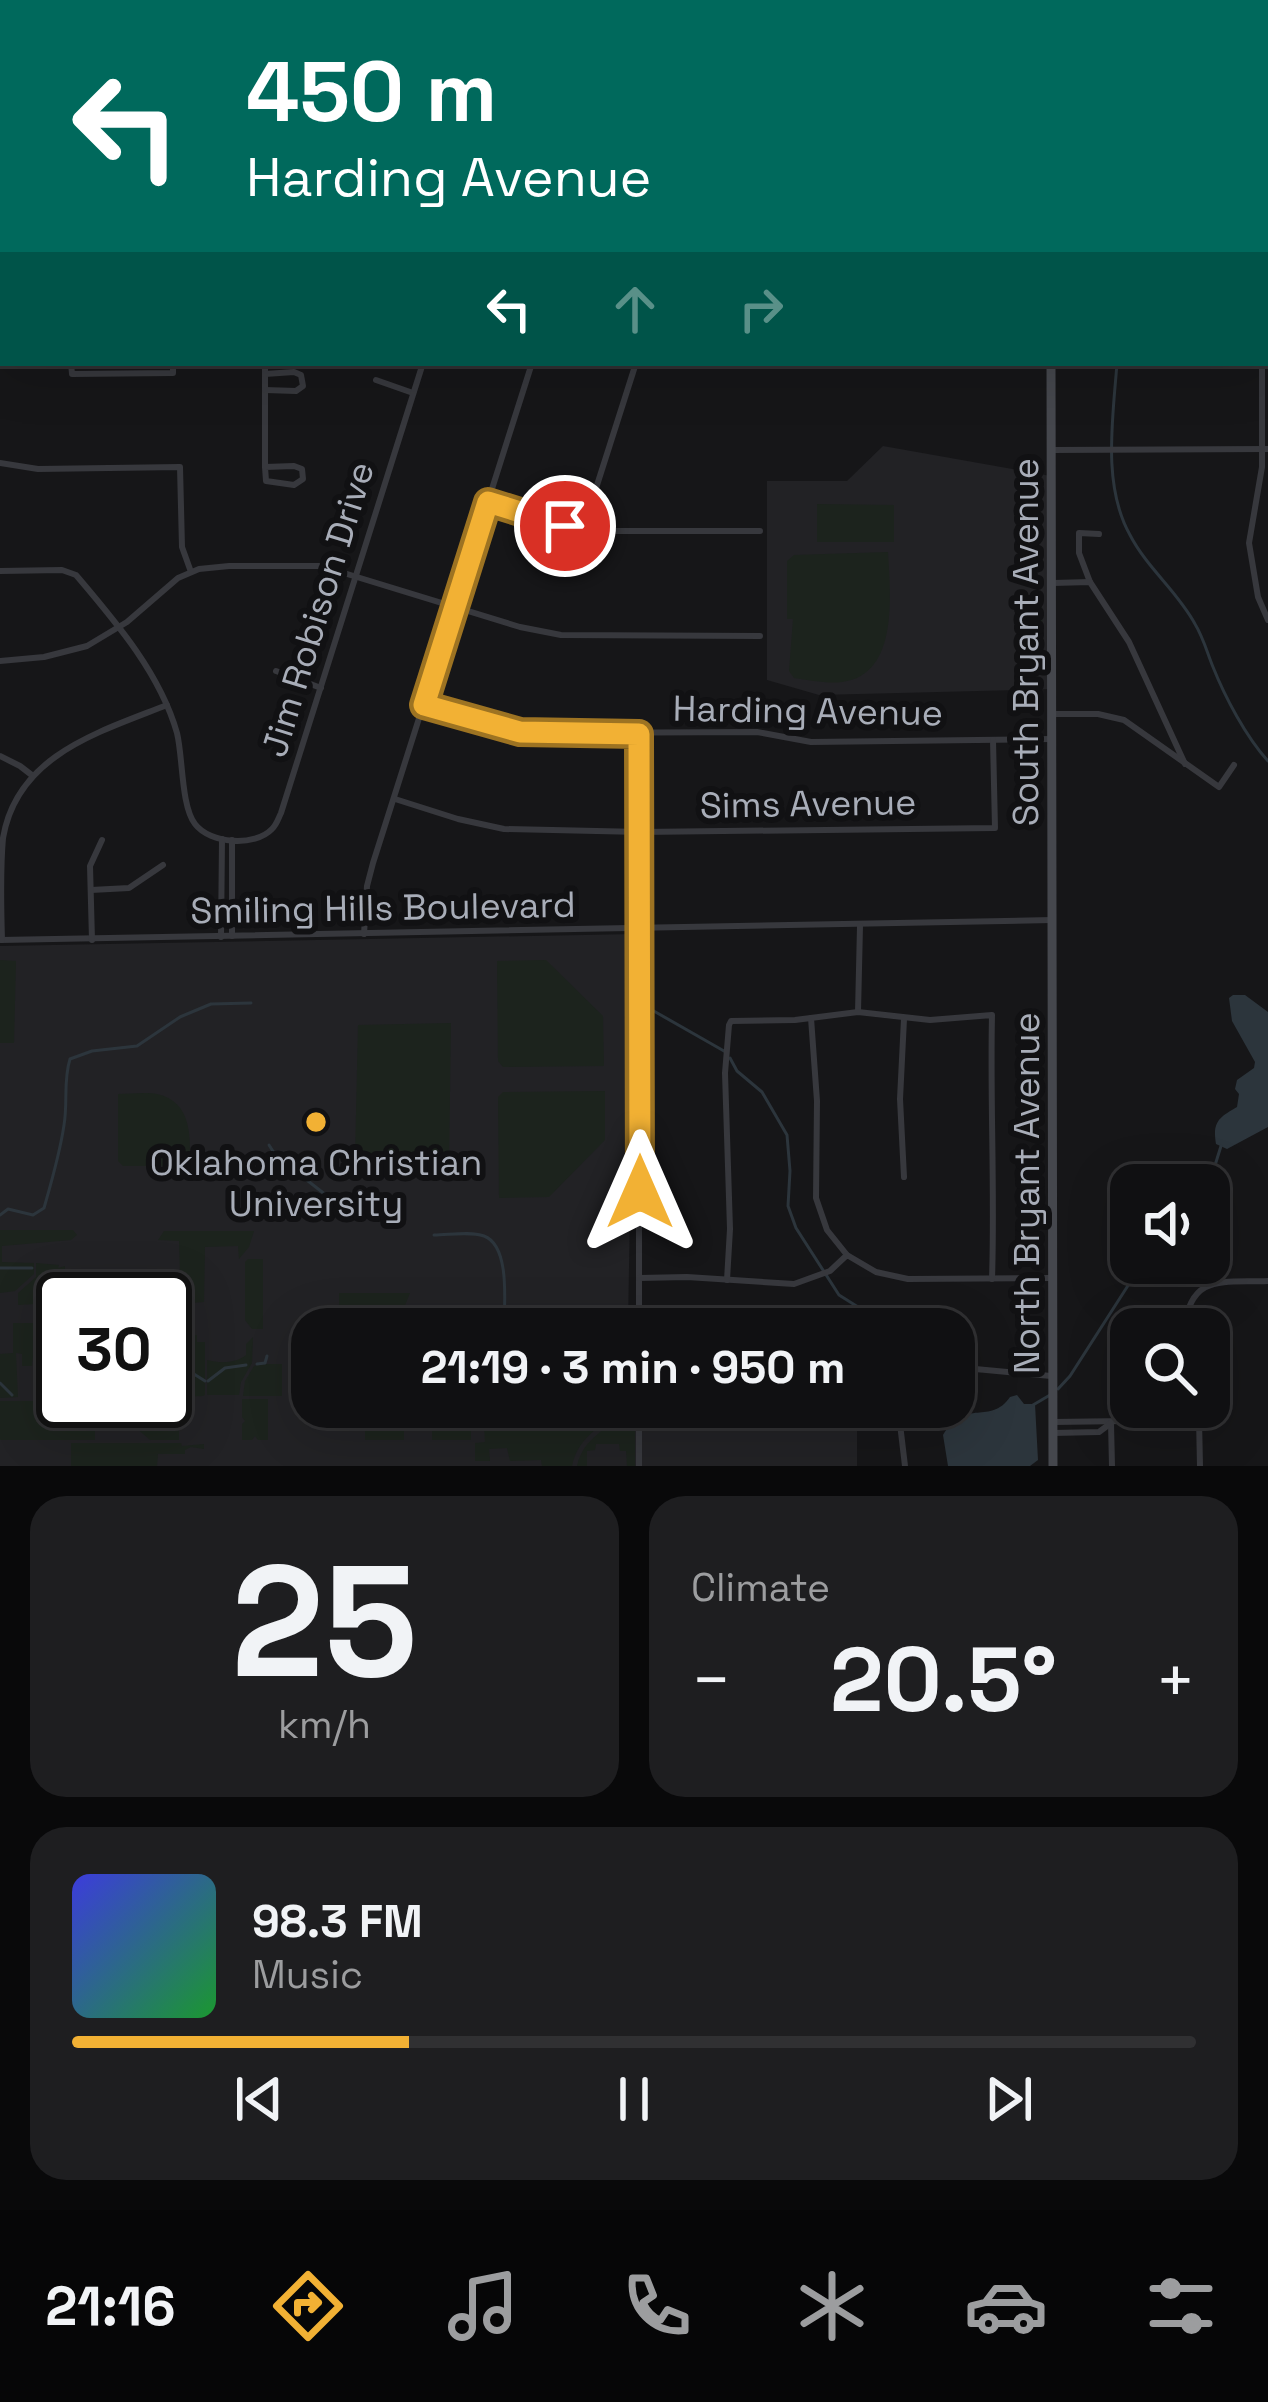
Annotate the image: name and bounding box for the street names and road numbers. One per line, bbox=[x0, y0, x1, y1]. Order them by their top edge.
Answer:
street label: Jim Robison Drive bbox=[251, 456, 385, 762]
street label: South Bryant Avenue bbox=[1003, 458, 1049, 826]
street label: Harding Avenue bbox=[672, 686, 944, 736]
street label: Sims Avenue bbox=[699, 779, 917, 829]
street label: Smiling Hills Boulevard bbox=[190, 882, 576, 934]
street label: North Bryant Avenue bbox=[1004, 1012, 1050, 1374]

